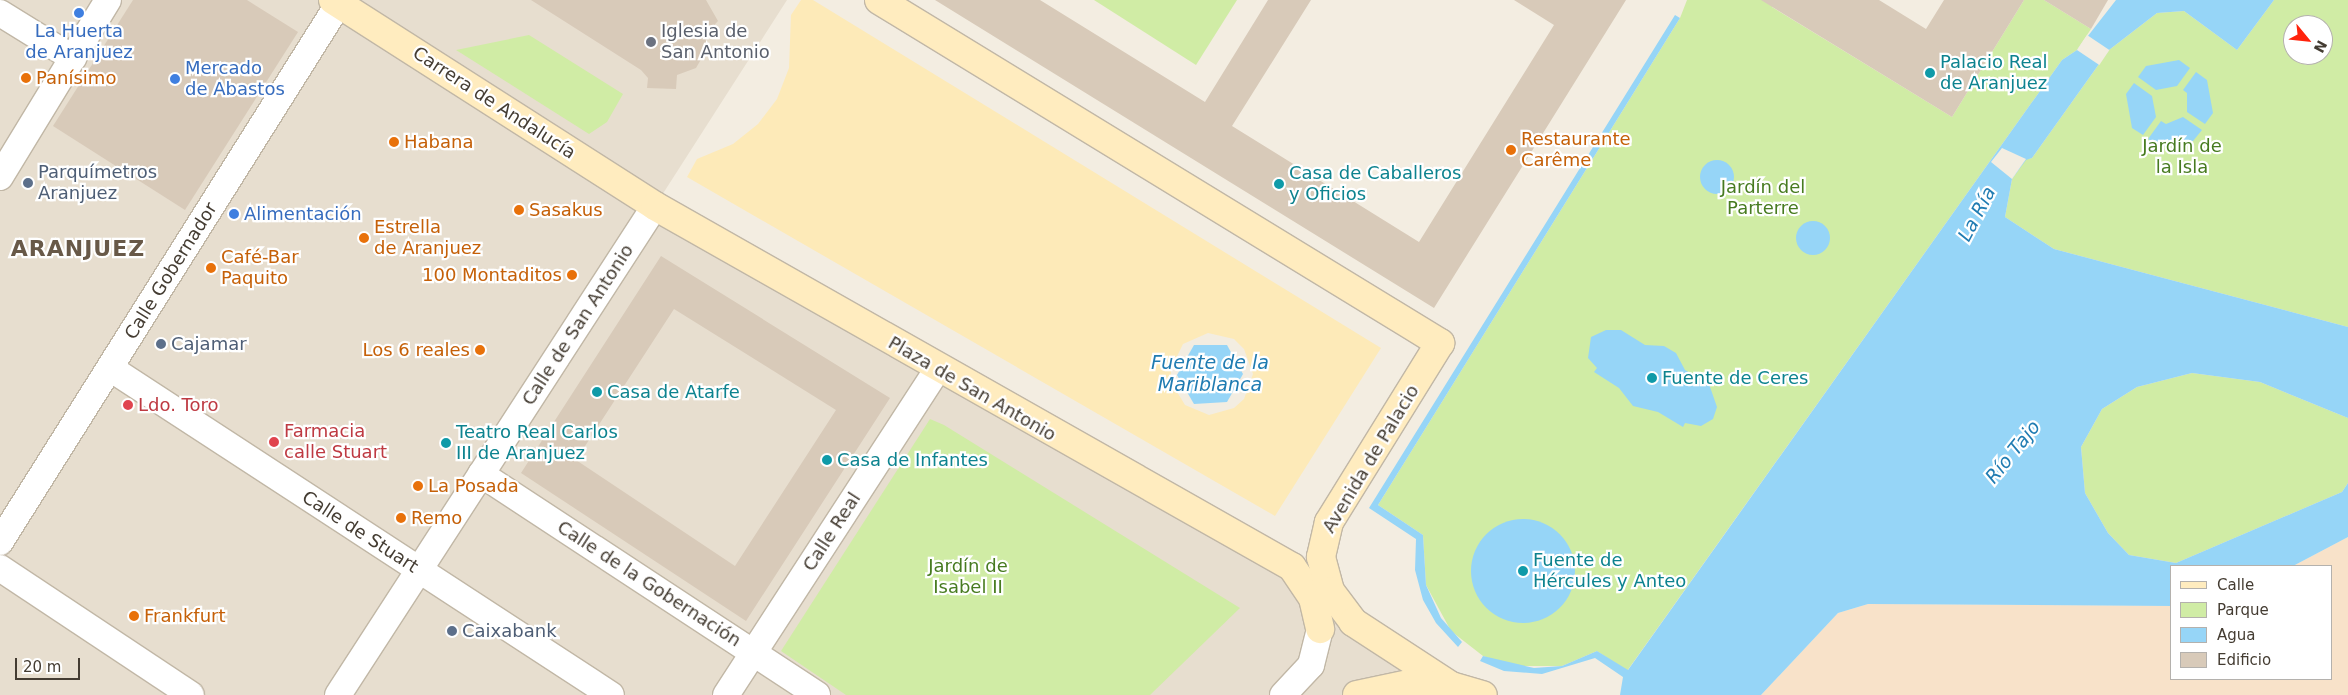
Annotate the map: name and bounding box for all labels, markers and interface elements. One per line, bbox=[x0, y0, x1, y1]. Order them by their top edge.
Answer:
marker: La Huerta de Aranjuez bbox=[73, 7, 85, 19]
north arrow bbox=[2283, 15, 2333, 65]
place label: La Huerta de Aranjuez bbox=[25, 21, 133, 64]
place label: Iglesia de San Antonio bbox=[661, 21, 770, 64]
marker: Iglesia de San Antonio bbox=[645, 36, 657, 48]
text: N bbox=[2311, 38, 2330, 56]
street label: Carrera de Andalucía bbox=[409, 42, 579, 164]
place label: Palacio Real de Aranjuez bbox=[1940, 52, 2048, 94]
place label: Mercado de Abastos bbox=[185, 58, 285, 100]
place label: Panísimo bbox=[36, 67, 116, 89]
marker: Palacio Real de Aranjuez bbox=[1924, 67, 1936, 79]
marker: Panísimo bbox=[20, 72, 32, 84]
marker: Mercado de Abastos bbox=[169, 73, 181, 85]
place label: Restaurante Carême bbox=[1521, 129, 1631, 172]
place label: Habana bbox=[404, 131, 473, 153]
marker: Habana bbox=[388, 136, 400, 148]
park label: Jardín de la Isla bbox=[2142, 136, 2222, 178]
marker: Restaurante Carême bbox=[1505, 144, 1517, 156]
place label: Parquímetros Aranjuez bbox=[38, 162, 157, 204]
place label: Casa de Caballeros y Oficios bbox=[1289, 163, 1461, 205]
marker: Parquímetros Aranjuez bbox=[22, 177, 34, 189]
park label: Jardín del Parterre bbox=[1721, 177, 1805, 220]
marker: Casa de Caballeros y Oficios bbox=[1273, 178, 1285, 190]
water label: La Ría bbox=[1953, 183, 2001, 245]
street label: Calle Gobernador bbox=[120, 199, 222, 343]
place label: Sasakus bbox=[529, 199, 603, 221]
place label: Alimentación bbox=[244, 203, 362, 225]
marker: Sasakus bbox=[513, 204, 525, 216]
marker: Alimentación bbox=[228, 208, 240, 220]
place label: Estrella de Aranjuez bbox=[374, 217, 481, 260]
marker: Estrella de Aranjuez bbox=[358, 232, 370, 244]
district label: ARANJUEZ bbox=[10, 236, 146, 262]
street label: Calle de San Antonio bbox=[518, 241, 638, 409]
place label: Café-Bar Paquito bbox=[221, 247, 299, 290]
marker: Café-Bar Paquito bbox=[205, 262, 217, 274]
place label: 100 Montaditos bbox=[422, 264, 562, 286]
marker: 100 Montaditos bbox=[566, 269, 578, 281]
street label: Plaza de San Antonio bbox=[884, 332, 1060, 446]
place label: Cajamar bbox=[171, 333, 247, 355]
marker: Cajamar bbox=[155, 338, 167, 350]
place label: Los 6 reales bbox=[362, 339, 470, 361]
marker: Los 6 reales bbox=[474, 344, 486, 356]
water label: Fuente de la Mariblanca bbox=[1151, 352, 1269, 396]
place label: Fuente de Ceres bbox=[1662, 367, 1808, 389]
marker: Fuente de Ceres bbox=[1646, 372, 1658, 384]
place label: Casa de Atarfe bbox=[607, 381, 740, 403]
street label: Avenida de Palacio bbox=[1318, 381, 1424, 537]
marker: Casa de Atarfe bbox=[591, 386, 603, 398]
place label: Ldo. Toro bbox=[138, 394, 219, 416]
marker: Ldo. Toro bbox=[122, 399, 134, 411]
water label: Río Tajo bbox=[1981, 416, 2045, 488]
place label: Farmacia calle Stuart bbox=[284, 421, 387, 464]
place label: Teatro Real Carlos III de Aranjuez bbox=[456, 422, 618, 464]
marker: Farmacia calle Stuart bbox=[268, 436, 280, 448]
marker: Teatro Real Carlos III de Aranjuez bbox=[440, 437, 452, 449]
place label: Casa de Infantes bbox=[837, 449, 988, 471]
marker: Casa de Infantes bbox=[821, 454, 833, 466]
place label: La Posada bbox=[428, 475, 519, 497]
marker: La Posada bbox=[412, 480, 424, 492]
street label: Calle de Stuart bbox=[298, 486, 422, 578]
street label: Calle Real bbox=[799, 489, 865, 575]
place label: Remo bbox=[411, 507, 462, 529]
marker: Remo bbox=[395, 512, 407, 524]
street label: Calle de la Gobernación bbox=[553, 516, 745, 652]
place label: Fuente de Hércules y Anteo bbox=[1533, 550, 1686, 592]
park label: Jardín de Isabel II bbox=[928, 556, 1008, 598]
marker: Fuente de Hércules y Anteo bbox=[1517, 565, 1529, 577]
legend bbox=[2170, 565, 2333, 680]
text: Calle bbox=[2217, 576, 2254, 594]
text: Parque bbox=[2217, 601, 2269, 619]
place label: Frankfurt bbox=[144, 605, 226, 627]
marker: Frankfurt bbox=[128, 610, 140, 622]
place label: Caixabank bbox=[462, 620, 557, 642]
marker: Caixabank bbox=[446, 625, 458, 637]
text: Agua bbox=[2217, 626, 2255, 644]
scale bar bbox=[18, 648, 82, 680]
text: Edificio bbox=[2217, 651, 2271, 669]
text: 20 m bbox=[23, 658, 61, 676]

